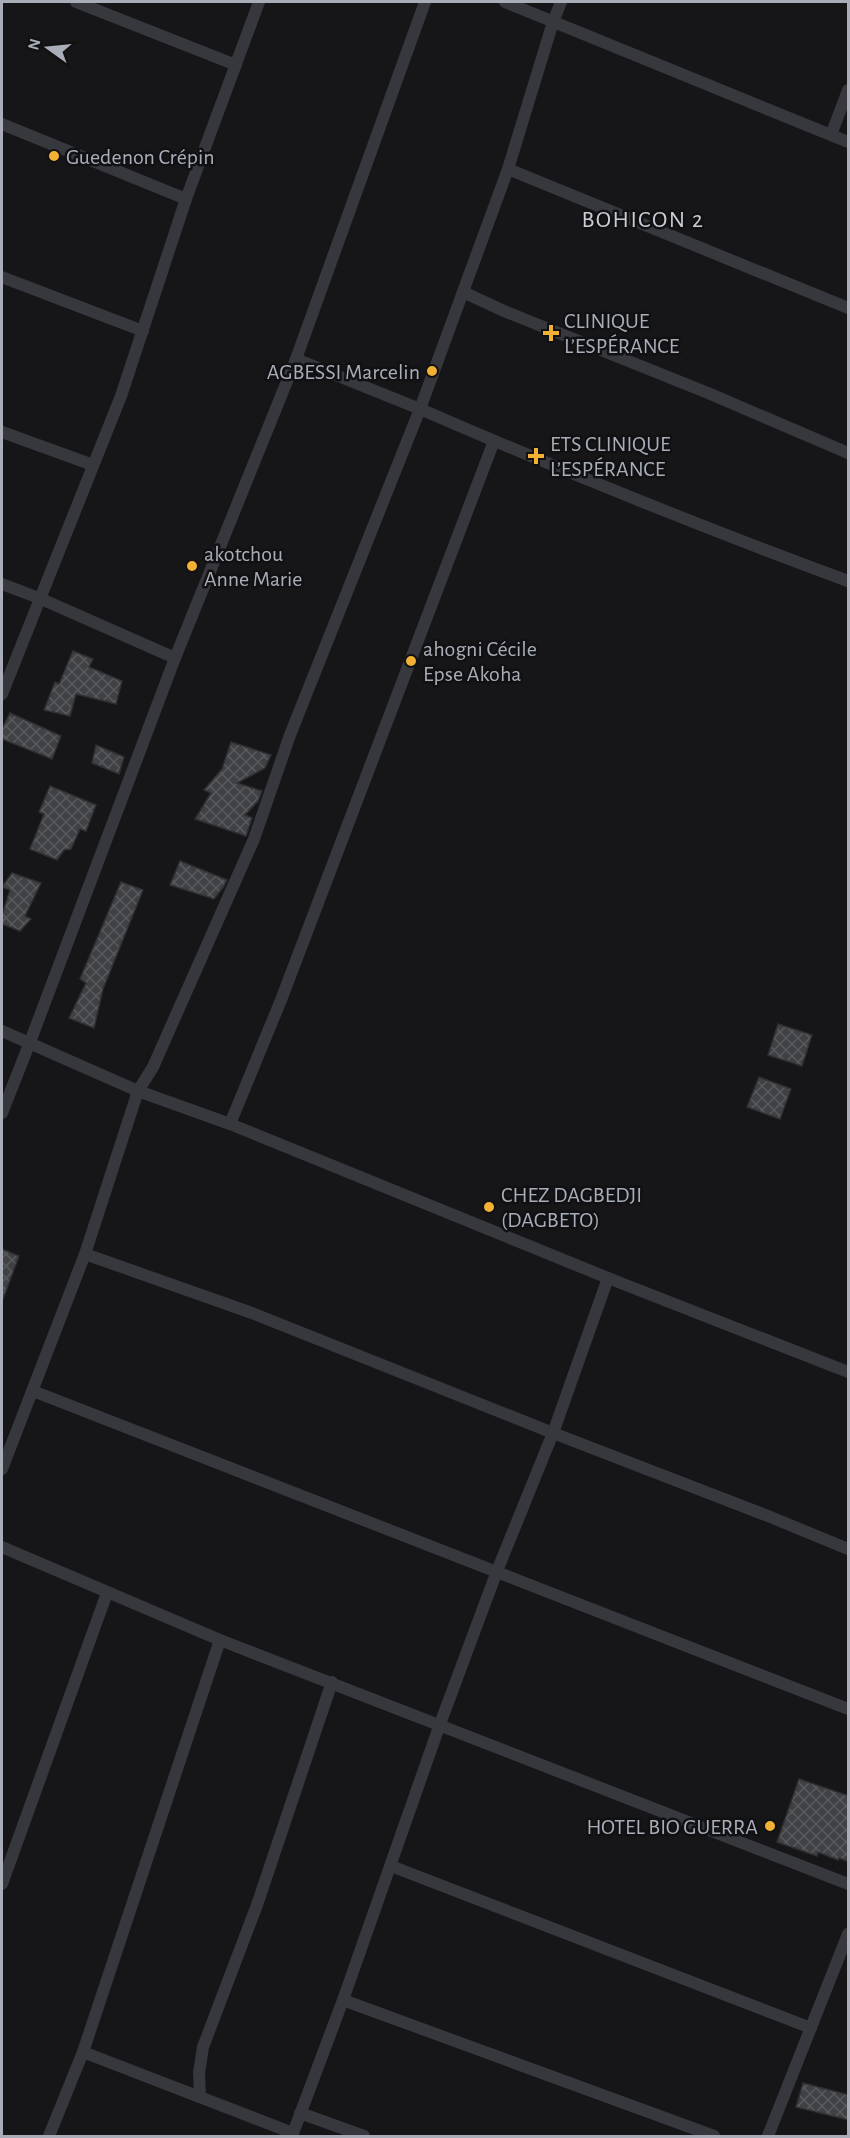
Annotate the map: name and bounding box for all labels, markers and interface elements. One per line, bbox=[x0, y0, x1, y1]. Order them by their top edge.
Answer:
north arrow bbox=[18, 18, 78, 78]
text: N bbox=[25, 37, 44, 52]
place label: Guedenon Crépin bbox=[66, 146, 215, 168]
marker: Guedenon Crépin bbox=[47, 149, 61, 163]
district label: BOHICON 2 bbox=[581, 208, 705, 232]
place label: CLINIQUE L’ESPÉRANCE bbox=[564, 310, 680, 357]
marker: CLINIQUE L’ESPÉRANCE bbox=[542, 324, 560, 342]
place label: AGBESSI Marcelin bbox=[267, 361, 420, 383]
marker: AGBESSI Marcelin bbox=[425, 364, 439, 378]
place label: ETS CLINIQUE L’ESPÉRANCE bbox=[550, 433, 671, 480]
marker: ETS CLINIQUE L’ESPÉRANCE bbox=[527, 447, 545, 465]
place label: akotchou Anne Marie bbox=[204, 543, 302, 590]
marker: akotchou Anne Marie bbox=[185, 559, 199, 573]
place label: ahogni Cécile Epse Akoha bbox=[423, 638, 537, 685]
marker: ahogni Cécile Epse Akoha bbox=[404, 654, 418, 668]
place label: CHEZ DAGBEDJI (DAGBETO) bbox=[501, 1184, 642, 1231]
marker: CHEZ DAGBEDJI (DAGBETO) bbox=[482, 1200, 496, 1214]
place label: HOTEL BIO GUERRA bbox=[586, 1816, 758, 1838]
marker: HOTEL BIO GUERRA bbox=[763, 1819, 777, 1833]

